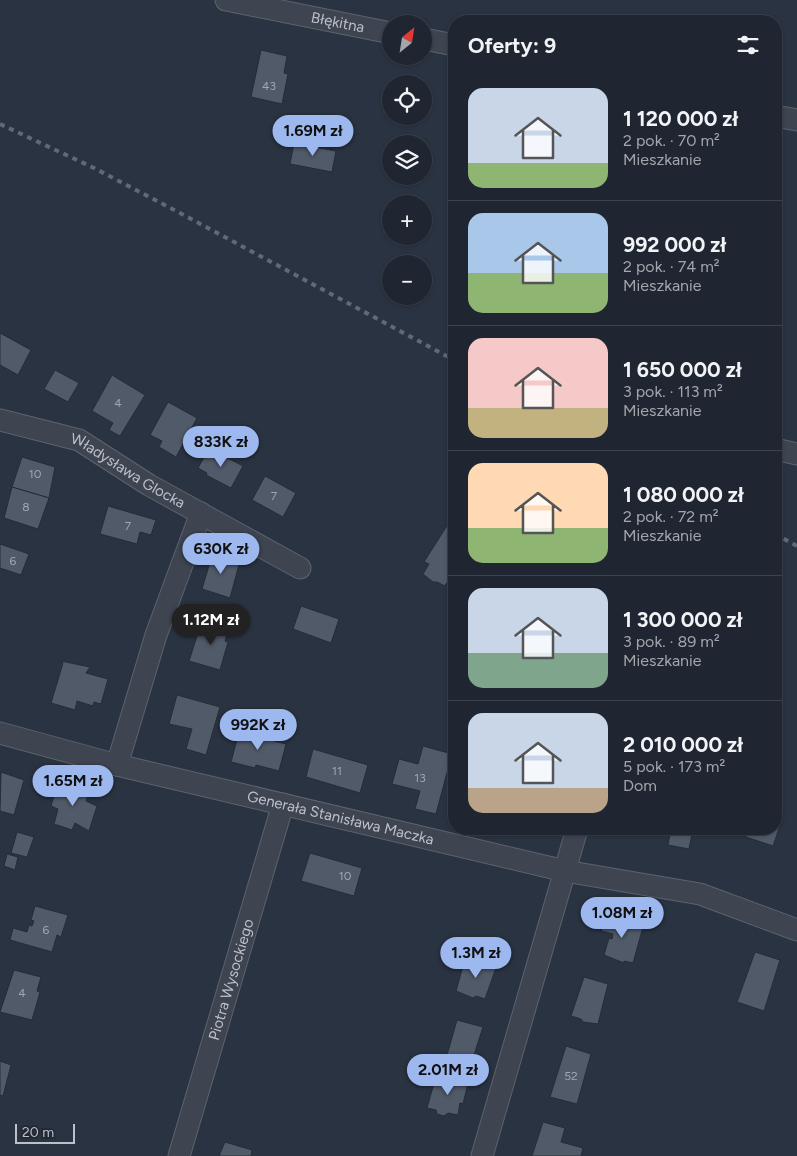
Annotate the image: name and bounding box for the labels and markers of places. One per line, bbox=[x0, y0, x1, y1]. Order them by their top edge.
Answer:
pin: 1.69M zł bbox=[261, 114, 365, 157]
pin: 833K zł bbox=[175, 426, 267, 468]
pin: 630K zł bbox=[175, 532, 267, 575]
pin: 1.12M zł bbox=[159, 604, 263, 646]
pin: 992K zł bbox=[212, 708, 304, 751]
pin: 1.65M zł bbox=[21, 764, 125, 807]
pin: 1.08M zł bbox=[570, 896, 674, 939]
pin: 1.3M zł bbox=[430, 936, 522, 979]
pin: 2.01M zł bbox=[396, 1054, 500, 1096]

